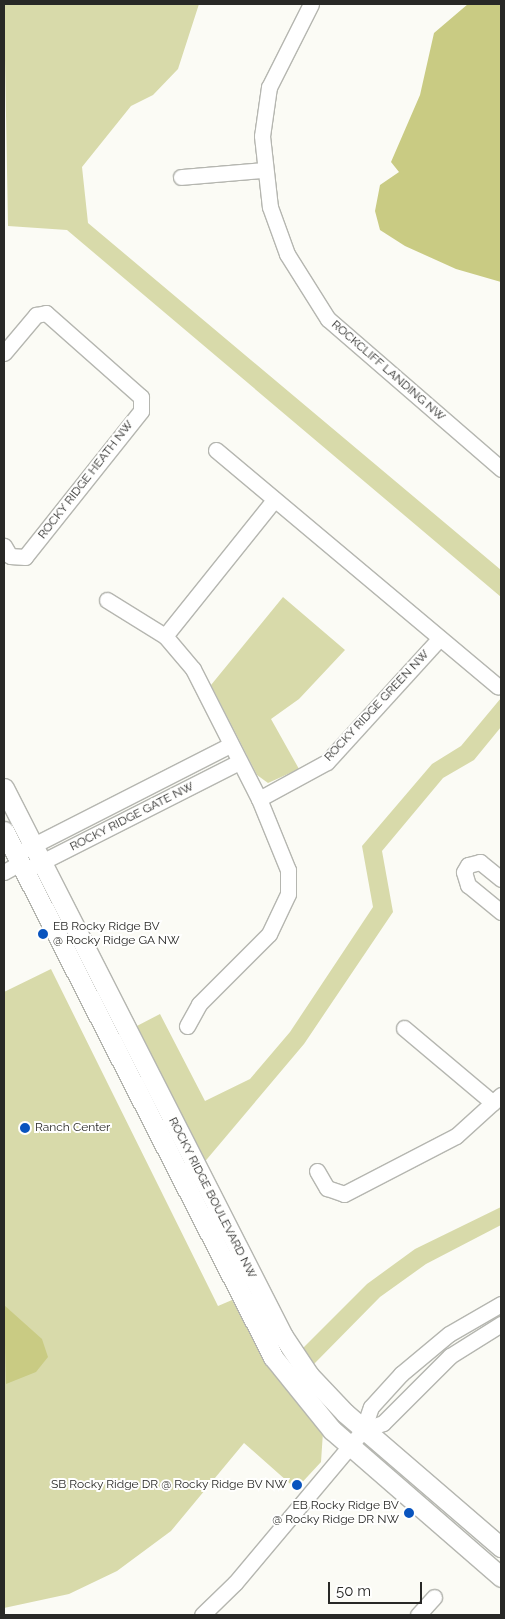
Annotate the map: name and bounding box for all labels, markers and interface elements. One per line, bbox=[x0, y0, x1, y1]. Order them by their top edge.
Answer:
street label: ROCKCLIFF LANDING NW bbox=[328, 318, 448, 424]
street label: ROCKY RIDGE HEATH NW bbox=[35, 418, 137, 542]
street label: ROCKY RIDGE GREEN NW bbox=[322, 647, 432, 765]
street label: ROCKY RIDGE GATE NW bbox=[68, 779, 196, 855]
place label: EB Rocky Ridge BV @ Rocky Ridge GA NW bbox=[53, 920, 180, 948]
marker: EB Rocky Ridge BV @ Rocky Ridge GA NW bbox=[37, 928, 49, 940]
street label: ROCKY RIDGE BOULEVARD NW bbox=[165, 1115, 259, 1281]
place label: Ranch Center bbox=[35, 1121, 110, 1135]
marker: Ranch Center bbox=[19, 1122, 31, 1134]
place label: SB Rocky Ridge DR @ Rocky Ridge BV NW bbox=[50, 1478, 287, 1492]
marker: SB Rocky Ridge DR @ Rocky Ridge BV NW bbox=[291, 1479, 303, 1491]
place label: EB Rocky Ridge BV @ Rocky Ridge DR NW bbox=[272, 1499, 399, 1527]
marker: EB Rocky Ridge BV @ Rocky Ridge DR NW bbox=[403, 1507, 415, 1519]
scale bar bbox=[330, 1572, 424, 1604]
text: 50 m bbox=[336, 1582, 371, 1600]

